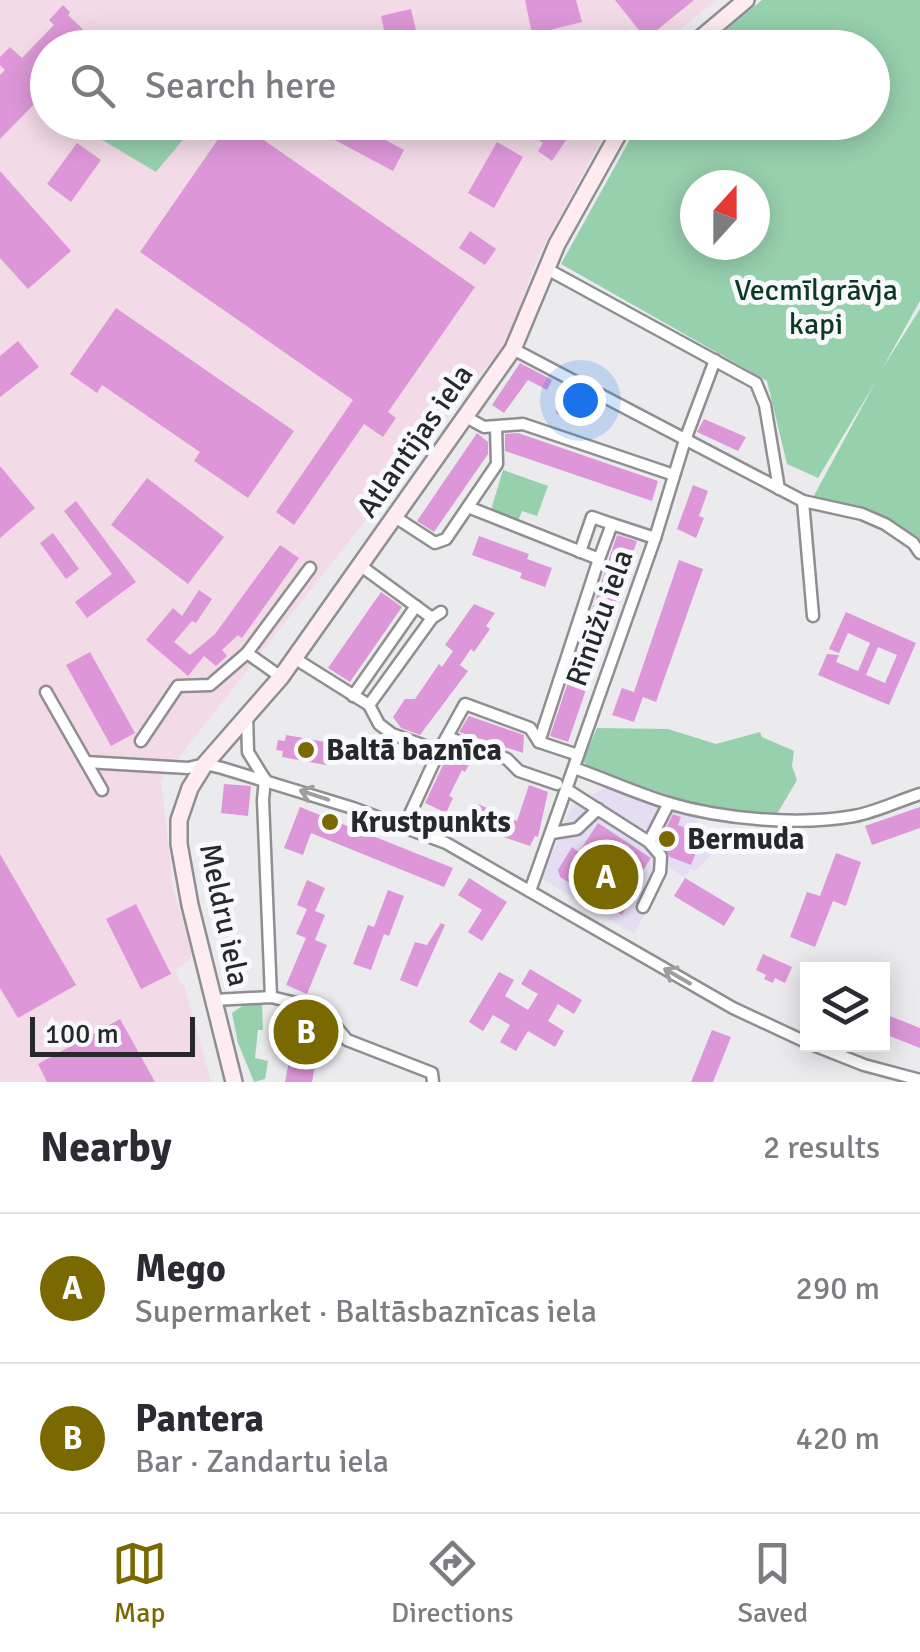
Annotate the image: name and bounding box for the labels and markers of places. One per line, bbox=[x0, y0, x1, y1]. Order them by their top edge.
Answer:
place label: Baltā baznīca bbox=[326, 732, 502, 769]
marker: Baltā baznīca bbox=[295, 739, 317, 761]
place label: Krustpunkts bbox=[350, 804, 511, 841]
marker: Krustpunkts bbox=[319, 811, 341, 833]
place label: Bermuda bbox=[687, 821, 805, 858]
marker: Bermuda bbox=[656, 828, 678, 850]
pin: A bbox=[574, 840, 638, 914]
pin: B bbox=[274, 994, 338, 1070]

